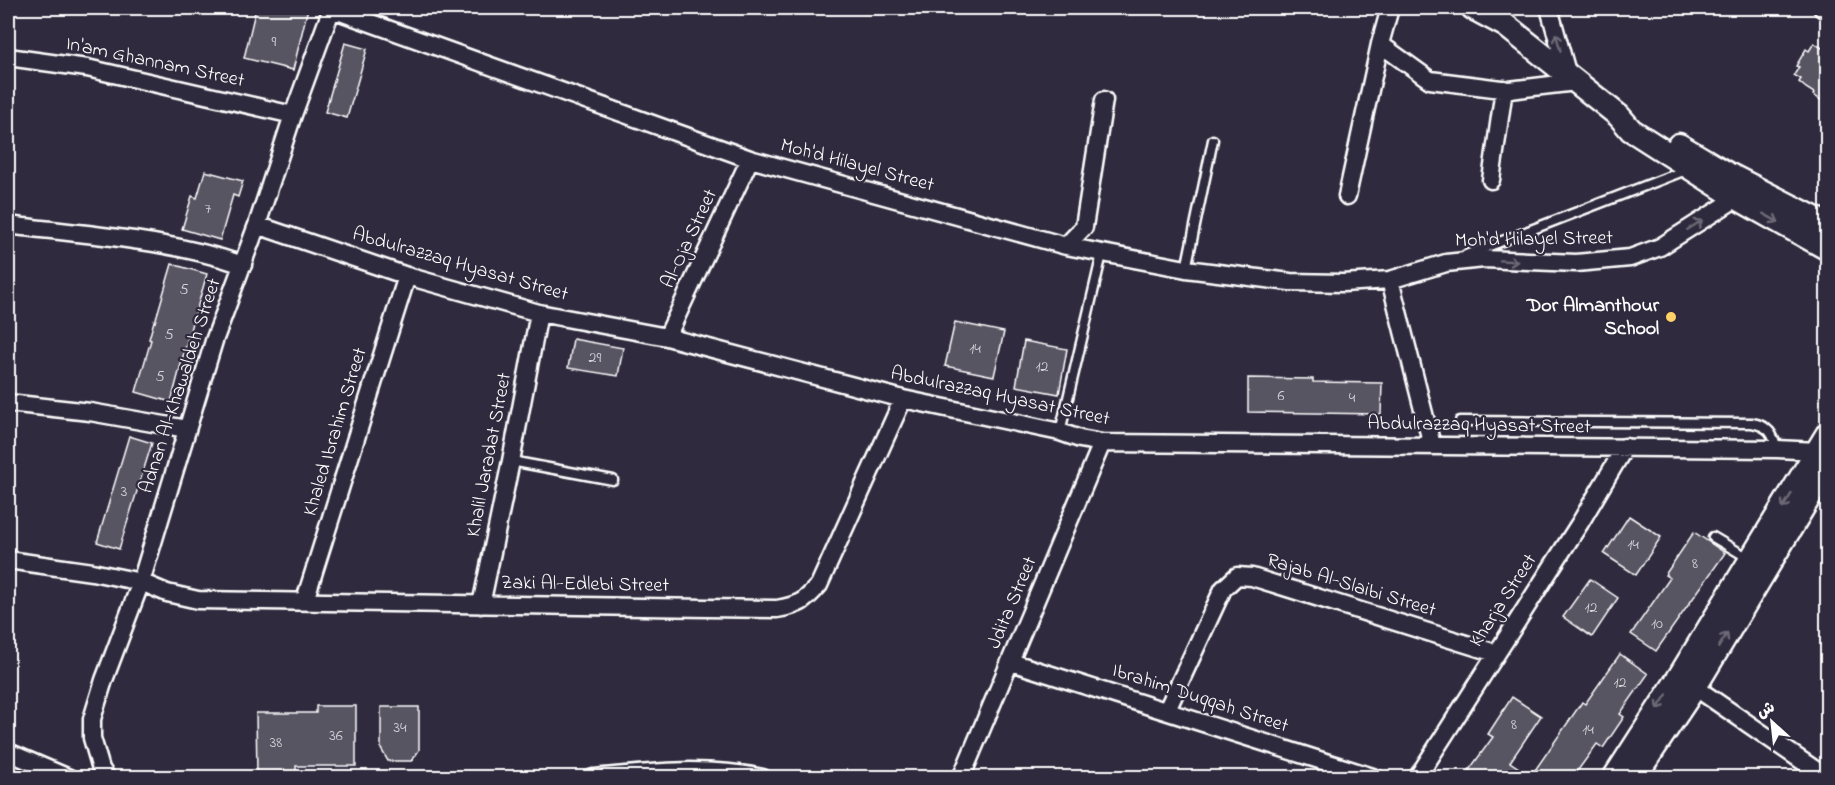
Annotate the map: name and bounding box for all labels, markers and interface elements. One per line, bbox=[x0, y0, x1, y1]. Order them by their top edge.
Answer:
street label: In'am Ghannam Street bbox=[63, 30, 247, 96]
house number: 9 bbox=[272, 30, 277, 54]
one-way arrow bbox=[1552, 33, 1564, 52]
street label: Moh'd Hilayel Street bbox=[777, 132, 937, 201]
street label: Al-Oja Street bbox=[654, 184, 726, 293]
house number: 7 bbox=[205, 197, 212, 221]
one-way arrow bbox=[1762, 212, 1779, 224]
one-way arrow bbox=[1686, 218, 1703, 230]
street label: Abdulrazzaq Hyasat Street bbox=[349, 220, 572, 310]
street label: Moh'd Hilayel Street bbox=[1455, 224, 1614, 256]
one-way arrow bbox=[1499, 256, 1519, 267]
street label: Adnan Al-Khawaldeh Street bbox=[133, 274, 230, 497]
house number: 5 bbox=[179, 278, 189, 302]
place label: Dor Almanthour School bbox=[1526, 292, 1660, 344]
marker: Dor Almanthour School bbox=[1664, 310, 1678, 324]
house number: 5 bbox=[164, 323, 174, 347]
house number: 14 bbox=[969, 337, 981, 361]
street label: Khaled Ibrahim Street bbox=[297, 344, 376, 520]
house number: 29 bbox=[589, 346, 602, 370]
house number: 12 bbox=[1035, 355, 1049, 379]
street label: Abdulrazzaq Hyasat Street bbox=[888, 360, 1113, 434]
house number: 5 bbox=[155, 365, 165, 389]
street label: Khalil Jaradat Street bbox=[460, 370, 520, 540]
house number: 6 bbox=[1277, 384, 1285, 408]
house number: 4 bbox=[1349, 386, 1356, 410]
street label: Abdulrazzaq Hyasat Street bbox=[1367, 410, 1591, 442]
house number: 3 bbox=[121, 480, 127, 504]
one-way arrow bbox=[1780, 492, 1792, 509]
house number: 14 bbox=[1627, 533, 1639, 557]
street label: Rajab Al-Slaibi Street bbox=[1263, 546, 1439, 626]
street label: Kharja Street bbox=[1463, 548, 1545, 654]
street label: Jdita Street bbox=[981, 552, 1046, 654]
house number: 8 bbox=[1692, 552, 1698, 576]
street label: Zaki Al-Edlebi Street bbox=[501, 569, 669, 601]
house number: 12 bbox=[1584, 596, 1598, 620]
house number: 10 bbox=[1651, 612, 1663, 636]
one-way arrow bbox=[1717, 632, 1729, 649]
street label: Ibrahim Duqqah Street bbox=[1108, 657, 1292, 741]
house number: 12 bbox=[1613, 671, 1627, 695]
north arrow bbox=[1742, 692, 1802, 752]
one-way arrow bbox=[1656, 694, 1669, 711]
text: ش bbox=[1753, 696, 1779, 725]
house number: 8 bbox=[1511, 713, 1517, 737]
house number: 34 bbox=[393, 716, 407, 740]
house number: 14 bbox=[1582, 718, 1594, 742]
house number: 36 bbox=[329, 724, 343, 748]
house number: 38 bbox=[270, 731, 282, 755]

